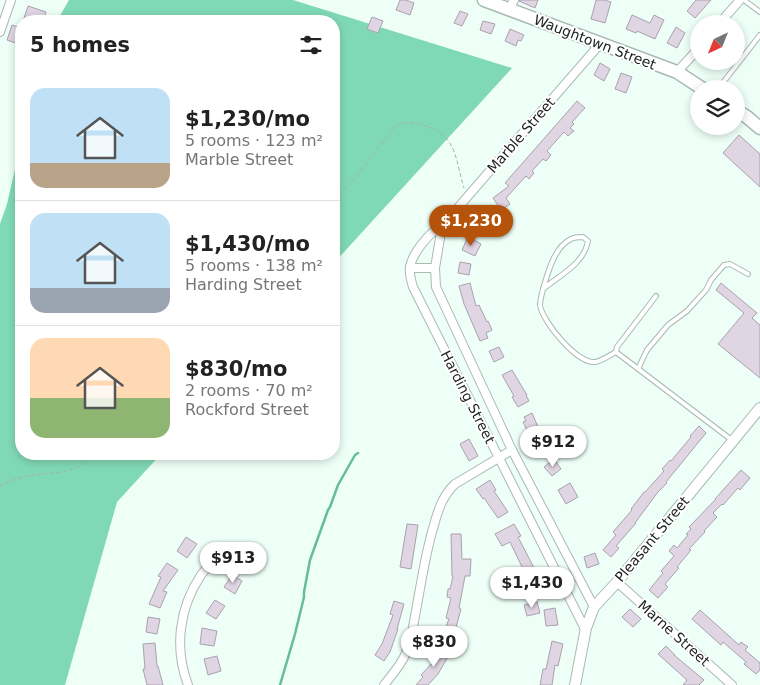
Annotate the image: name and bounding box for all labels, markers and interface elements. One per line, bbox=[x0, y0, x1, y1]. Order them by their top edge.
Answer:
street label: Waughtown Street bbox=[532, 11, 659, 73]
north arrow bbox=[690, 15, 745, 70]
map controls bbox=[690, 15, 745, 135]
icon: filters bbox=[297, 31, 325, 59]
text: 5 homes bbox=[30, 33, 130, 57]
button: layers bbox=[690, 80, 745, 135]
street label: Marble Street bbox=[484, 94, 558, 176]
text: $1,230/mo bbox=[185, 107, 310, 131]
icon: home bbox=[70, 108, 130, 168]
text: 5 rooms · 123 m² bbox=[185, 131, 323, 150]
text: Marble Street bbox=[185, 150, 293, 169]
pin: $1,230 bbox=[430, 204, 512, 247]
text: $1,230 bbox=[440, 211, 502, 230]
text: $1,430/mo bbox=[185, 232, 310, 256]
icon: home bbox=[70, 233, 130, 293]
text: 5 rooms · 138 m² bbox=[185, 256, 323, 275]
text: Harding Street bbox=[185, 275, 302, 294]
street label: Harding Street bbox=[438, 348, 499, 447]
text: $830/mo bbox=[185, 357, 287, 381]
icon: home bbox=[70, 358, 130, 418]
text: 2 rooms · 70 m² bbox=[185, 381, 313, 400]
text: Rockford Street bbox=[185, 400, 309, 419]
pin: $912 bbox=[523, 426, 583, 468]
text: $912 bbox=[531, 432, 575, 451]
street label: Pleasant Street bbox=[612, 493, 693, 585]
pin: $913 bbox=[203, 542, 263, 584]
text: $913 bbox=[211, 548, 255, 567]
pin: $1,430 bbox=[491, 566, 573, 609]
text: $1,430 bbox=[501, 573, 563, 592]
street label: Marne Street bbox=[635, 597, 713, 670]
pin: $830 bbox=[404, 626, 464, 668]
text: $830 bbox=[412, 632, 456, 651]

